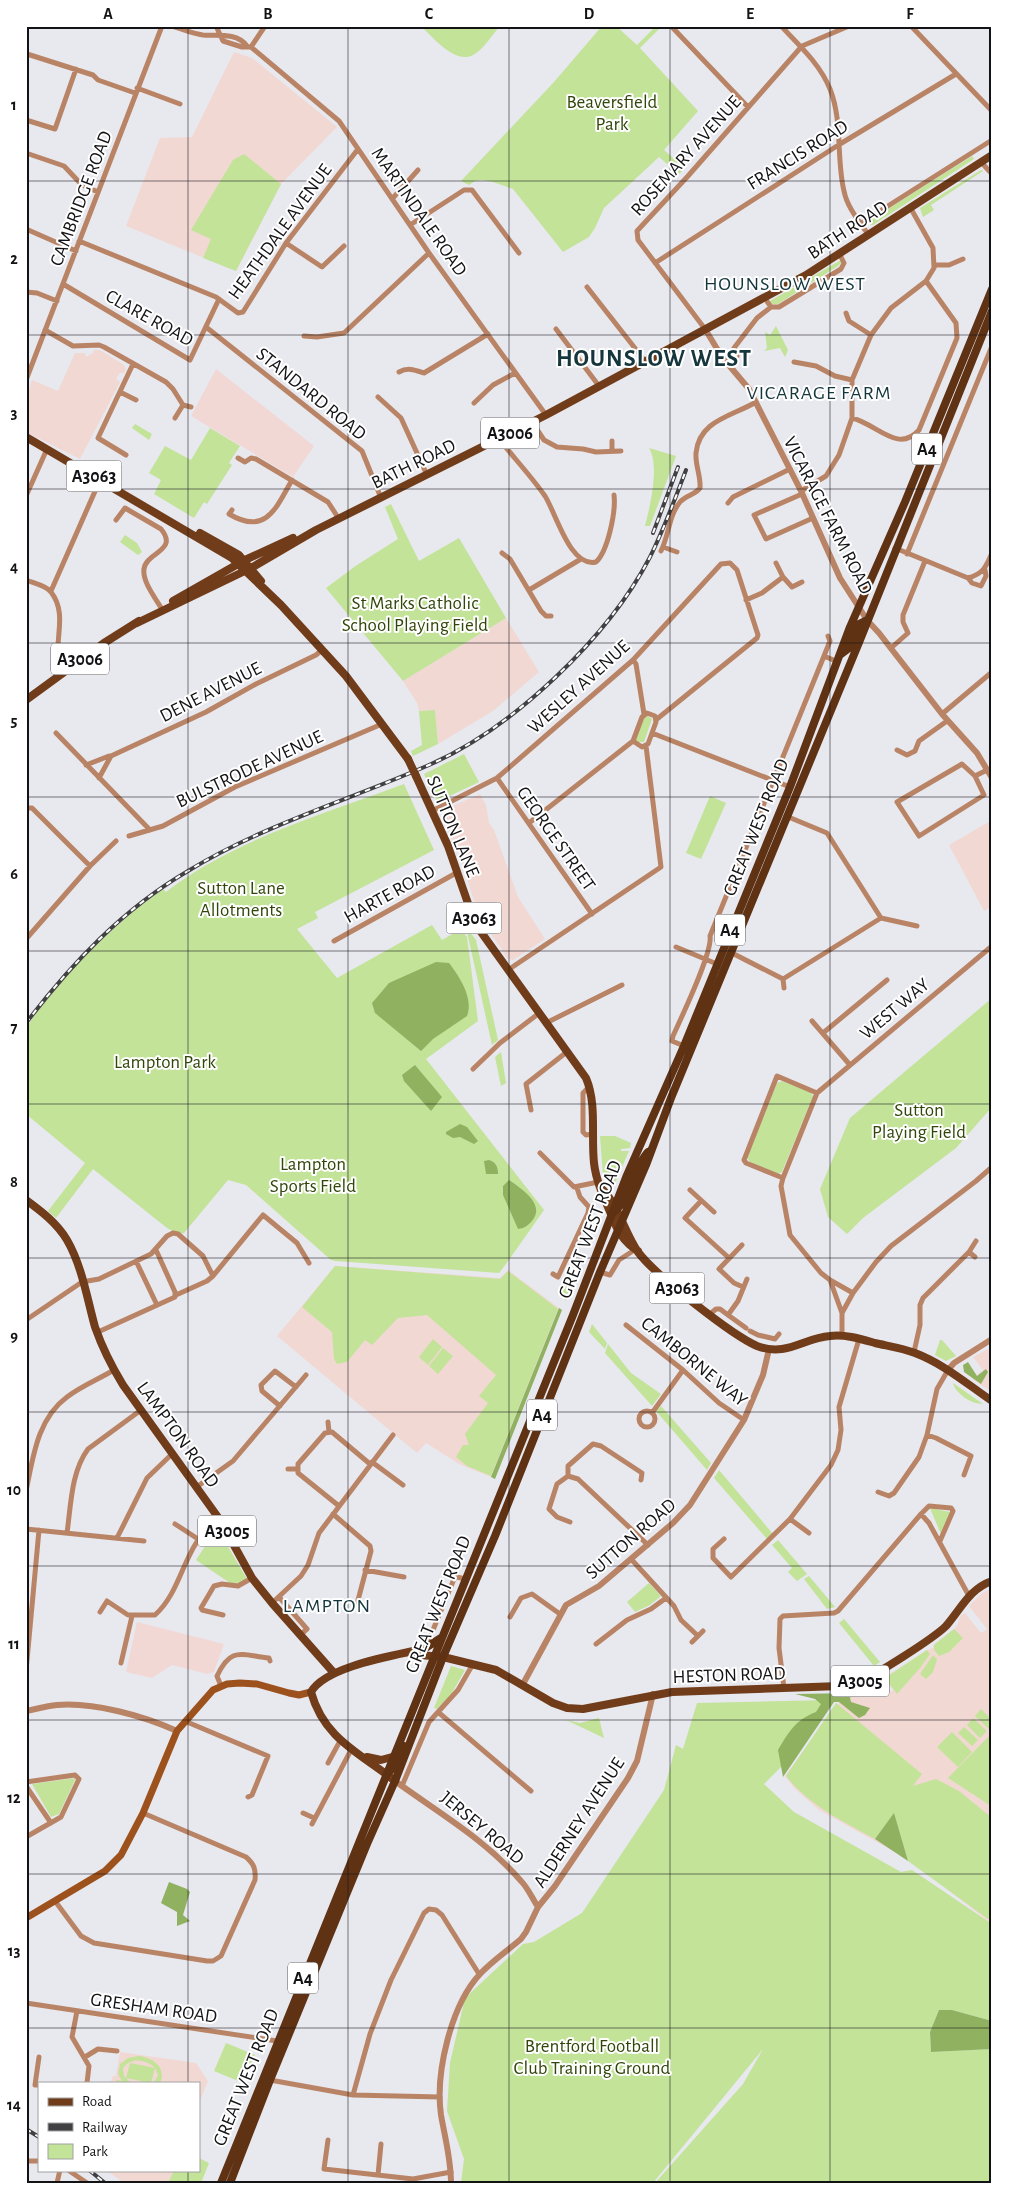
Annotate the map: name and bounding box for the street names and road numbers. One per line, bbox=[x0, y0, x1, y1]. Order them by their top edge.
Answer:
street label: ROSEMARY AVENUE bbox=[627, 92, 745, 220]
street label: FRANCIS ROAD bbox=[744, 117, 852, 194]
street label: CAMBRIDGE ROAD bbox=[47, 128, 116, 269]
street label: MARTINDALE ROAD bbox=[367, 144, 470, 279]
street label: HEATHDALE AVENUE bbox=[225, 161, 336, 303]
street label: BATH ROAD bbox=[804, 198, 891, 263]
street label: CLARE ROAD bbox=[102, 286, 196, 350]
street label: STANDARD ROAD bbox=[253, 344, 370, 444]
road number: A3006 bbox=[481, 418, 539, 448]
street label: VICARAGE FARM ROAD bbox=[780, 434, 876, 598]
road number: A4 bbox=[912, 434, 942, 464]
street label: BATH ROAD bbox=[369, 436, 459, 493]
road number: A3063 bbox=[66, 461, 122, 492]
street label: WESLEY AVENUE bbox=[524, 637, 634, 738]
road number: A3006 bbox=[51, 644, 109, 674]
street label: DENE AVENUE bbox=[157, 659, 265, 726]
street label: BULSTRODE AVENUE bbox=[173, 727, 326, 812]
street label: GREAT WEST ROAD bbox=[720, 756, 793, 899]
street label: SUTTON LANE bbox=[423, 773, 482, 880]
street label: GEORGE STREET bbox=[513, 783, 599, 894]
street label: HARTE ROAD bbox=[341, 862, 438, 927]
road number: A3063 bbox=[446, 902, 502, 934]
road number: A4 bbox=[715, 914, 745, 946]
street label: WEST WAY bbox=[857, 975, 933, 1043]
street label: GREAT WEST ROAD bbox=[555, 1158, 625, 1301]
road number: A3063 bbox=[650, 1273, 704, 1304]
street label: CAMBORNE WAY bbox=[637, 1314, 751, 1411]
street label: LAMPTON ROAD bbox=[133, 1378, 222, 1491]
road number: A4 bbox=[527, 1400, 557, 1430]
street label: SUTTON ROAD bbox=[582, 1495, 680, 1583]
road number: A3005 bbox=[198, 1515, 256, 1546]
street label: GREAT WEST ROAD bbox=[402, 1533, 475, 1676]
street label: HESTON ROAD bbox=[672, 1664, 786, 1687]
road number: A3005 bbox=[831, 1665, 889, 1696]
street label: ALDERNEY AVENUE bbox=[530, 1754, 628, 1891]
street label: JERSEY ROAD bbox=[437, 1788, 527, 1868]
road number: A4 bbox=[288, 1962, 318, 1994]
street label: GRESHAM ROAD bbox=[89, 1990, 218, 2027]
street label: GREAT WEST ROAD bbox=[210, 2006, 283, 2149]

